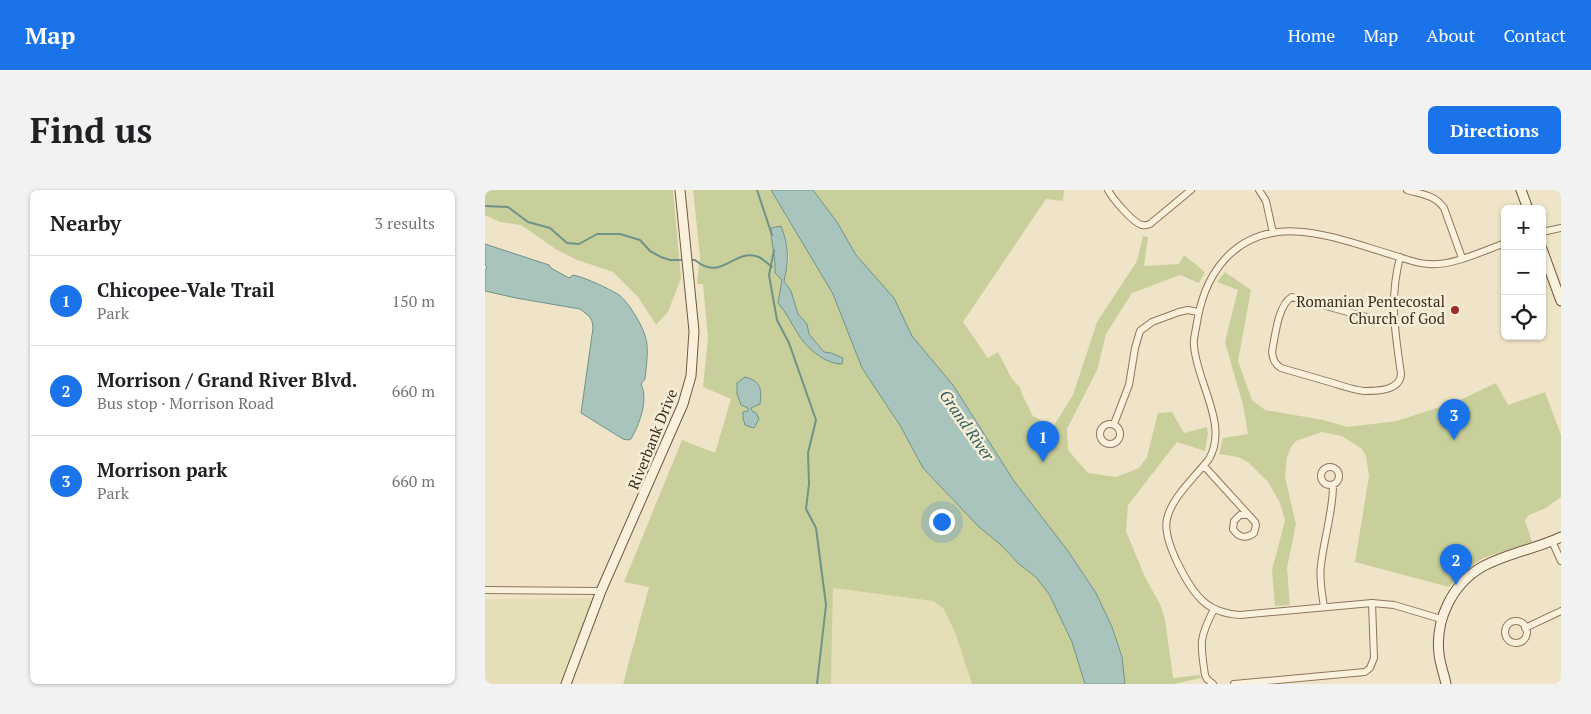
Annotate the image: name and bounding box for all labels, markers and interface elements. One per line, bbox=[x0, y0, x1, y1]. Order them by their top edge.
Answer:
text: Map bbox=[25, 19, 75, 51]
text: Home bbox=[1288, 23, 1335, 47]
text: Map bbox=[1363, 23, 1398, 47]
text: About bbox=[1426, 23, 1475, 47]
text: Contact bbox=[1503, 23, 1566, 47]
button: Directions bbox=[1428, 106, 1561, 154]
text: Find us bbox=[30, 107, 152, 153]
map controls bbox=[1501, 205, 1546, 340]
button: + bbox=[1501, 205, 1546, 250]
text: Nearby bbox=[50, 209, 121, 237]
text: 3 results bbox=[375, 212, 435, 234]
button: − bbox=[1501, 250, 1546, 295]
text: Chicopee-Vale Trail bbox=[97, 277, 275, 302]
text: 1 bbox=[61, 290, 71, 312]
text: 150 m bbox=[392, 290, 435, 312]
place label: Romanian Pentecostal Church of God bbox=[1296, 291, 1445, 328]
button: locate bbox=[1501, 295, 1546, 340]
text: Park bbox=[97, 302, 129, 324]
marker: Romanian Pentecostal Church of God bbox=[1449, 304, 1461, 316]
text: Morrison / Grand River Blvd. bbox=[97, 367, 357, 392]
text: 2 bbox=[61, 380, 71, 402]
text: 660 m bbox=[392, 380, 435, 402]
water label: Grand River bbox=[935, 385, 1000, 465]
street label: Riverbank Drive bbox=[623, 386, 681, 492]
text: Bus stop · Morrison Road bbox=[97, 392, 274, 414]
pin: 3 bbox=[1438, 399, 1470, 440]
pin: 1 bbox=[1027, 421, 1059, 462]
text: Morrison park bbox=[97, 457, 227, 482]
text: 3 bbox=[61, 470, 71, 492]
text: 660 m bbox=[392, 470, 435, 492]
text: Park bbox=[97, 482, 129, 504]
your location bbox=[929, 509, 955, 535]
pin: 2 bbox=[1440, 544, 1472, 585]

